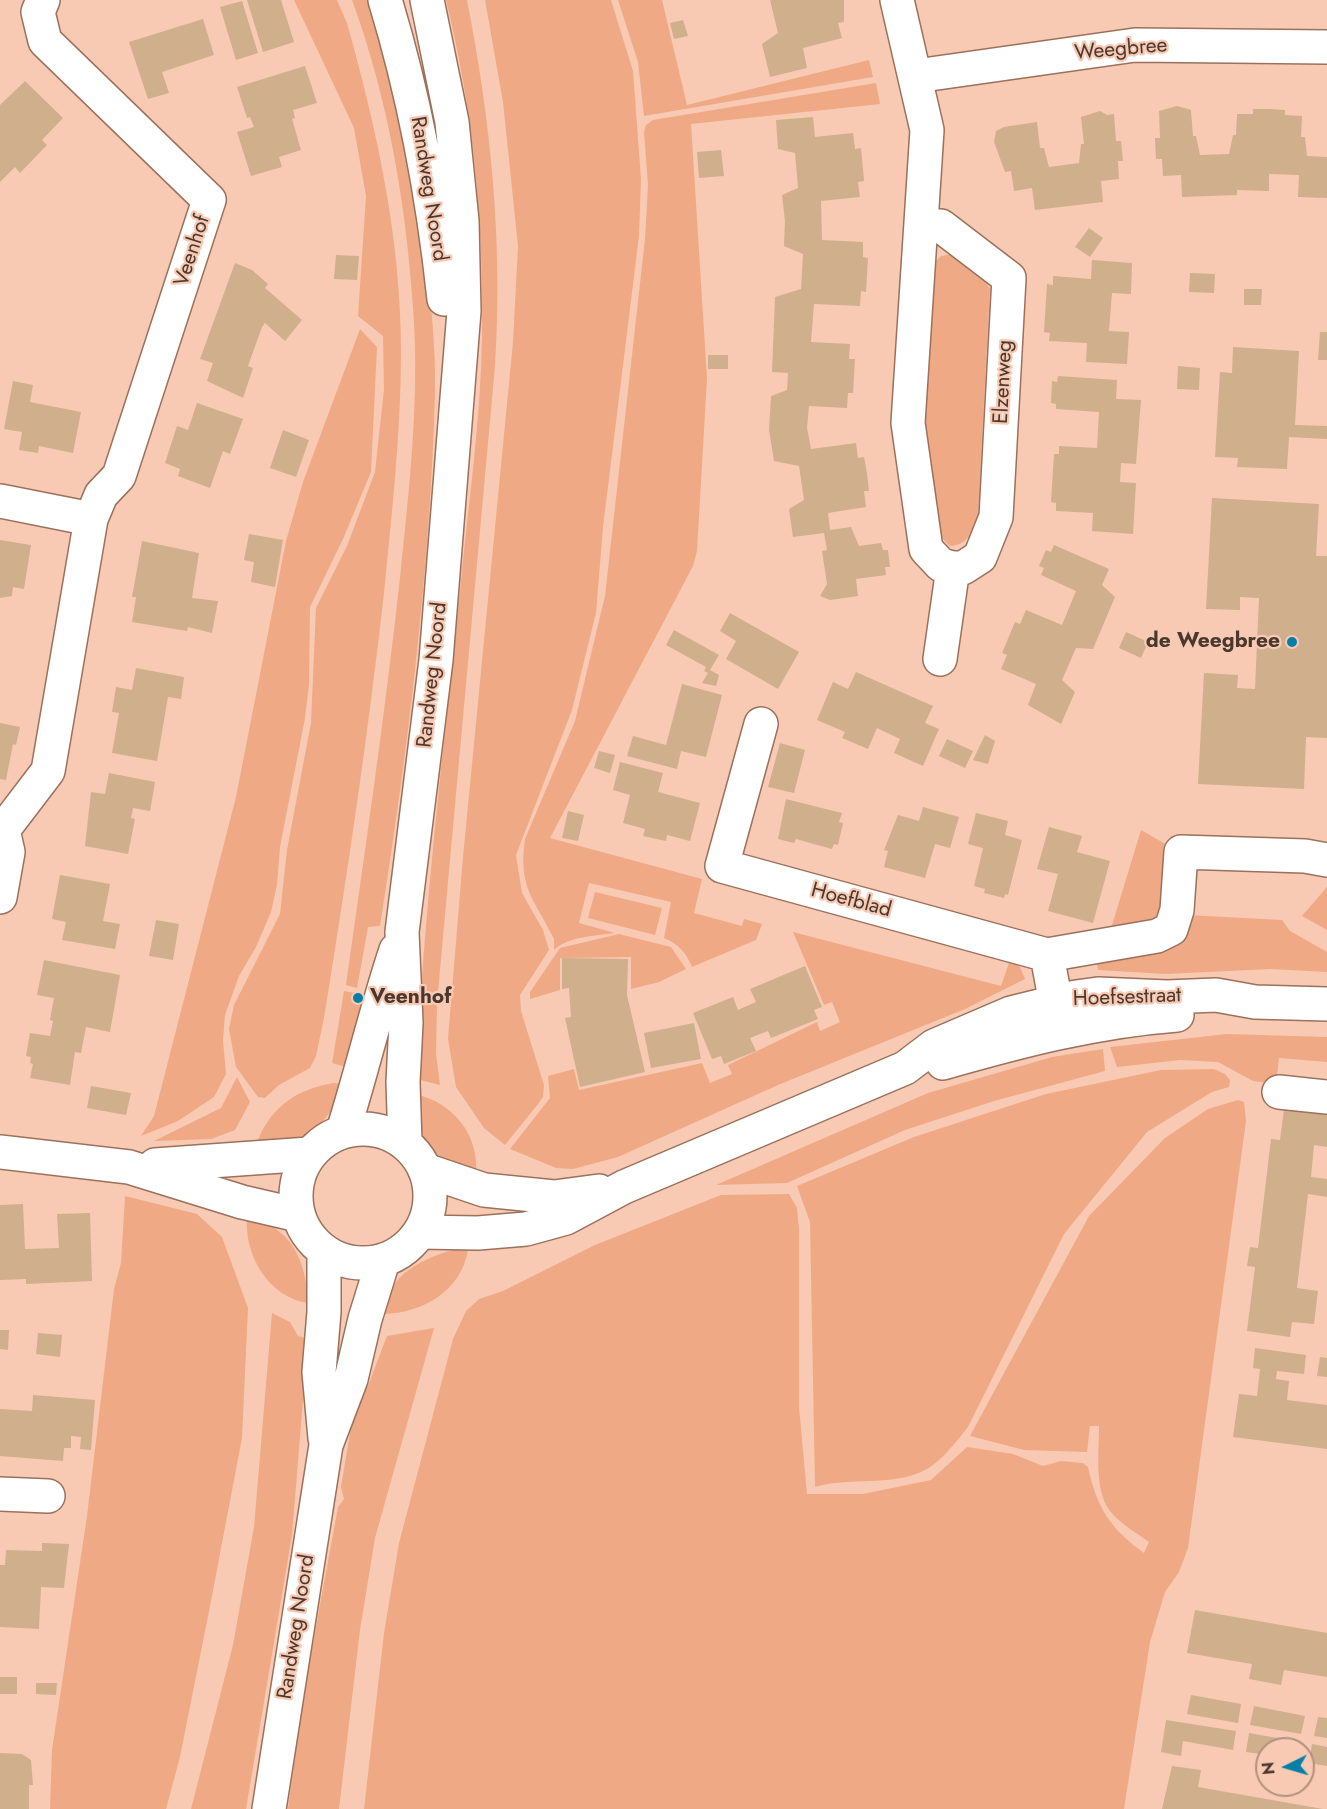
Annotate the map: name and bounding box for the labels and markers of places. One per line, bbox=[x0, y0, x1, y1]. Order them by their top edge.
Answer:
place label: de Weegbree bbox=[1146, 629, 1280, 655]
marker: de Weegbree bbox=[1285, 635, 1299, 649]
place label: Veenhof bbox=[370, 985, 451, 1011]
marker: Veenhof bbox=[351, 991, 365, 1005]

